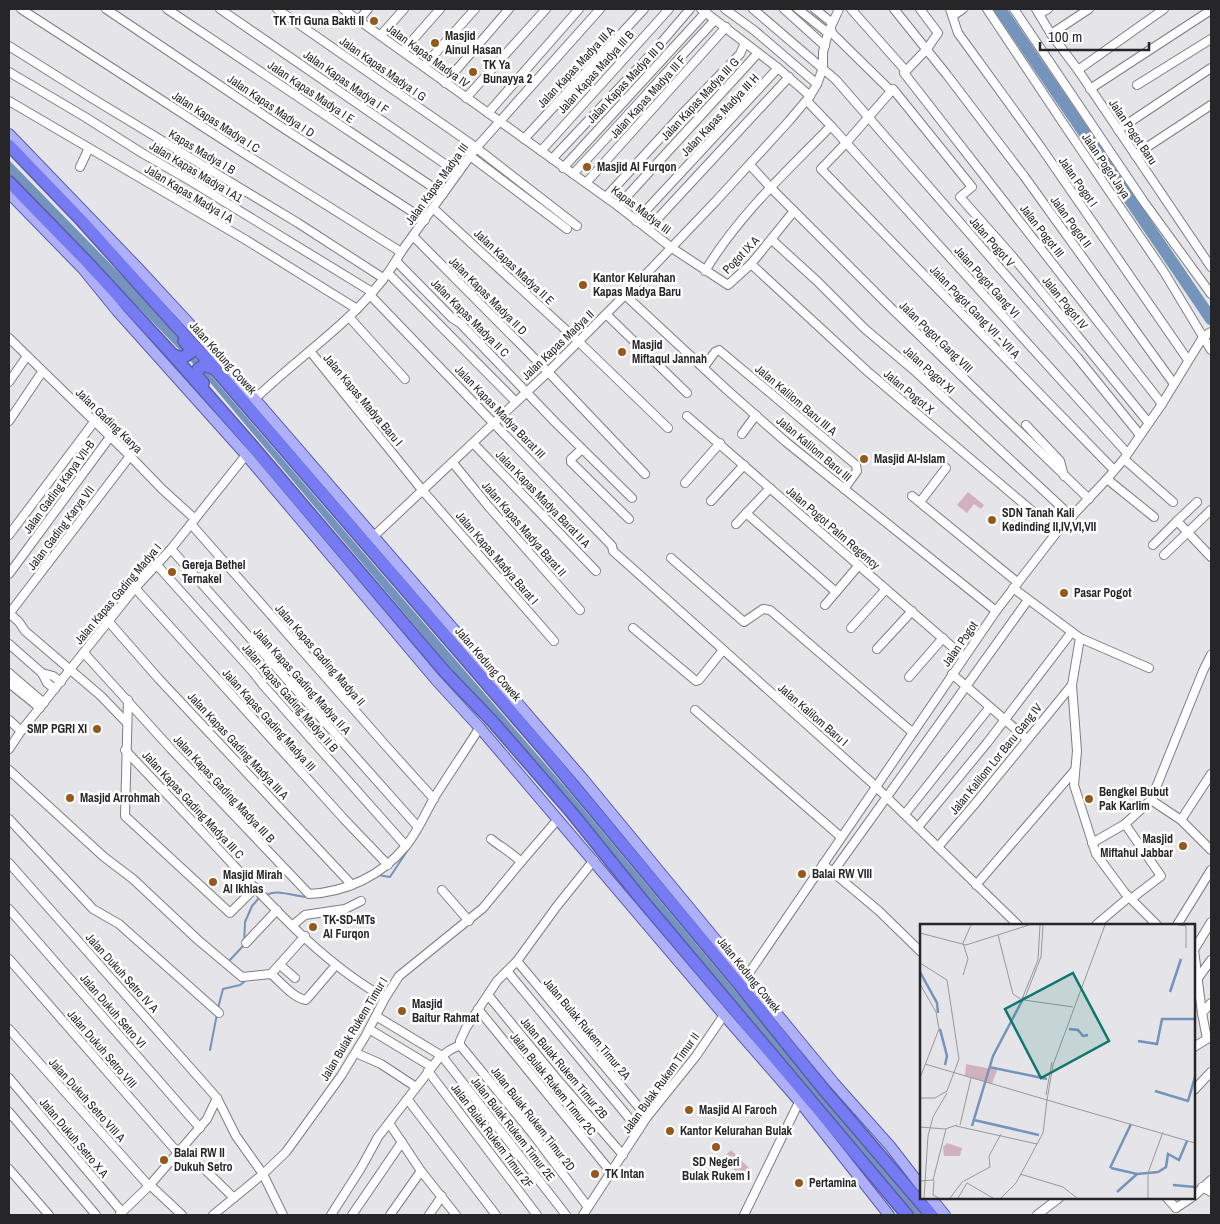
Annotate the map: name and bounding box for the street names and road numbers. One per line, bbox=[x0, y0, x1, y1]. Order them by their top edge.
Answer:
street label: Jalan Kapas Madya IV bbox=[383, 21, 473, 92]
street label: Jalan Kapas Madya III A bbox=[534, 22, 618, 111]
street label: Jalan Kapas Madya III B bbox=[554, 27, 638, 117]
street label: Jalan Kapas Madya I G bbox=[337, 33, 429, 105]
street label: Jalan Kapas Madya III D bbox=[584, 37, 668, 127]
street label: Jalan Kapas Madya I F bbox=[300, 47, 392, 117]
street label: Jalan Kapas Madya III F bbox=[607, 52, 689, 142]
street label: Jalan Kapas Madya III G bbox=[657, 54, 743, 144]
street label: Jalan Kapas Madya I E bbox=[265, 57, 357, 127]
street label: Jalan Kapas Madya III H bbox=[678, 70, 762, 160]
street label: Jalan Kapas Madya I D bbox=[224, 71, 318, 141]
street label: Jalan Kapas Madya I C bbox=[169, 88, 263, 156]
street label: Jalan Pogot Baru bbox=[1105, 96, 1161, 168]
street label: Kapas Madya I B bbox=[166, 126, 239, 178]
street label: Jalan Pogot Jaya bbox=[1078, 130, 1134, 202]
street label: Jalan Kapas Madya I A1 bbox=[147, 138, 245, 206]
street label: Jalan Kapas Madya III bbox=[402, 140, 472, 228]
street label: Jalan Pogot I bbox=[1055, 154, 1101, 210]
street label: Jalan Kapas Madya I A bbox=[142, 162, 236, 226]
street label: Kapas Madya III bbox=[608, 182, 674, 238]
street label: Jalan Pogot II bbox=[1047, 193, 1095, 251]
street label: Jalan Pogot III bbox=[1016, 201, 1068, 261]
street label: Jalan Pogot V bbox=[966, 214, 1018, 271]
street label: Jalan Kapas Madya II E bbox=[471, 226, 557, 308]
street label: Pogot IX A bbox=[719, 232, 763, 277]
street label: Jalan Pogot Gang VI bbox=[951, 243, 1023, 321]
street label: Jalan Kapas Madya II D bbox=[445, 253, 531, 339]
street label: Jalan Pogot Gang VII - VII A bbox=[926, 262, 1024, 362]
street label: Jalan Pogot IV bbox=[1039, 273, 1092, 333]
street label: Jalan Kapas Madya II C bbox=[427, 275, 513, 361]
street label: Jalan Pogot Gang VIII bbox=[896, 298, 976, 376]
street label: Jalan Kapas Madya II bbox=[518, 306, 598, 384]
street label: Jalan Kedung Cowek bbox=[186, 318, 260, 398]
street label: Jalan Pogot XI bbox=[900, 343, 958, 397]
street label: Jalan Kapas Madya Baru I bbox=[320, 351, 406, 449]
street label: Jalan Kalilom Baru III A bbox=[752, 361, 841, 439]
street label: Jalan Kapas Madya Barat III bbox=[451, 362, 549, 462]
street label: Jalan Pogot X bbox=[881, 367, 937, 417]
street label: Jalan Gading Karya bbox=[72, 385, 146, 457]
street label: Jalan Kalilom Baru III bbox=[773, 413, 855, 485]
street label: Jalan Gading Karya VII-B bbox=[20, 438, 98, 536]
street label: Jalan Kapas Madya Barat II A bbox=[493, 447, 593, 551]
street label: Jalan Gading Karya VII bbox=[25, 483, 97, 573]
street label: Jalan Pogot Palm Regency bbox=[783, 483, 883, 573]
street label: Jalan Kapas Madya Barat II bbox=[452, 508, 542, 608]
street label: Jalan Kapas Madya Barat I bbox=[453, 509, 541, 607]
street label: Jalan Kapas Gading Madya I bbox=[71, 540, 165, 648]
street label: Jalan Kapas Gading Madya II bbox=[271, 601, 369, 709]
street label: Jalan Pogot bbox=[939, 618, 982, 670]
street label: Jalan Kapas Gading Madya II A bbox=[250, 624, 355, 738]
street label: Jalan Kedung Cowek bbox=[451, 624, 525, 704]
street label: Jalan Kapas Gading Madya II B bbox=[238, 640, 342, 756]
street label: Jalan Kapas Gading Madya III bbox=[219, 665, 319, 775]
street label: Jalan Kalilom Baru I bbox=[775, 680, 851, 750]
street label: Jalan Kapas Gading Madya III A bbox=[184, 689, 292, 803]
street label: Jalan Kalilom Lor Baru Gang IV bbox=[946, 700, 1046, 818]
street label: Jalan Kapas Gading Madya III B bbox=[170, 732, 278, 847]
street label: Jalan Kapas Gading Madya III C bbox=[139, 748, 247, 862]
street label: Jalan Dukuh Setro IV A bbox=[82, 930, 162, 1016]
street label: Jalan Kedung Cowek bbox=[714, 934, 785, 1016]
street label: Jalan Dukuh Setro VI bbox=[76, 971, 150, 1051]
street label: Jalan Bulak Rukem Timur I bbox=[317, 974, 391, 1084]
street label: Jalan Bulak Rukem Timur 2A bbox=[540, 975, 634, 1083]
street label: Jalan Dukuh Setro VIII bbox=[64, 1007, 140, 1091]
street label: Jalan Bulak Rukem Timur 2B bbox=[517, 1014, 611, 1122]
street label: Jalan Bulak Rukem Timur 2C bbox=[506, 1029, 600, 1139]
street label: Jalan Bulak Rukem Timur II bbox=[619, 1029, 703, 1137]
street label: Jalan Dukuh Setro VIII A bbox=[45, 1055, 129, 1146]
street label: Jalan Bulak Rukem Timur 2D bbox=[487, 1064, 579, 1174]
street label: Jalan Bulak Rukem Timur 2E bbox=[467, 1074, 559, 1184]
street label: Jalan Bulak Rukem Timur 2F bbox=[447, 1080, 537, 1192]
street label: Jalan Dukuh Setro X A bbox=[36, 1095, 112, 1181]

